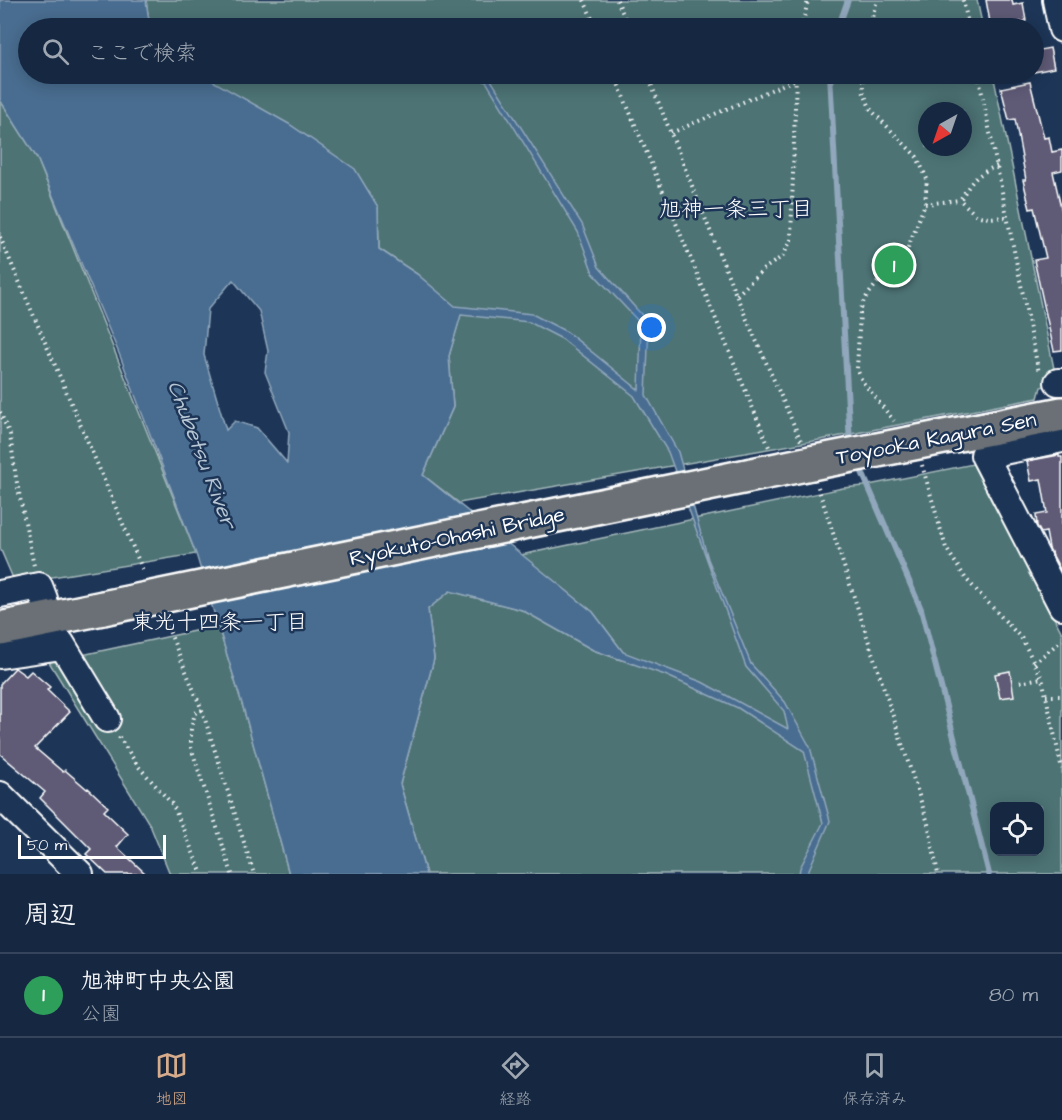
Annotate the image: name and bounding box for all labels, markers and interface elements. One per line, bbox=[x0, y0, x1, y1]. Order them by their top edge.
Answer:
search box bbox=[18, 18, 1044, 84]
icon: search bbox=[39, 35, 72, 68]
text: ここで検索 bbox=[87, 38, 197, 69]
north arrow bbox=[918, 102, 972, 156]
district label: 旭神一条三丁目 bbox=[659, 194, 813, 225]
pin: 1 bbox=[874, 242, 914, 288]
your location bbox=[637, 313, 666, 342]
water label: Chubetsu River bbox=[159, 376, 245, 536]
street label: Toyooka Kagura Sen bbox=[834, 405, 1039, 474]
street label: Ryokuto-Ohashi Bridge bbox=[347, 500, 568, 575]
district label: 東光十四条一丁目 bbox=[132, 607, 308, 638]
map controls bbox=[990, 802, 1044, 856]
button: locate bbox=[990, 802, 1044, 856]
scale bar bbox=[18, 832, 166, 860]
text: 50 m bbox=[27, 834, 67, 856]
text: 周辺 bbox=[24, 897, 76, 933]
text: 旭神町中央公園 bbox=[81, 966, 235, 997]
text: 1 bbox=[42, 981, 45, 1009]
text: 80 m bbox=[989, 981, 1038, 1009]
text: 公園 bbox=[81, 1000, 121, 1028]
tab: 地図 bbox=[155, 1049, 188, 1110]
tab: 経路 bbox=[499, 1049, 532, 1110]
tab: 保存済み bbox=[843, 1049, 907, 1110]

